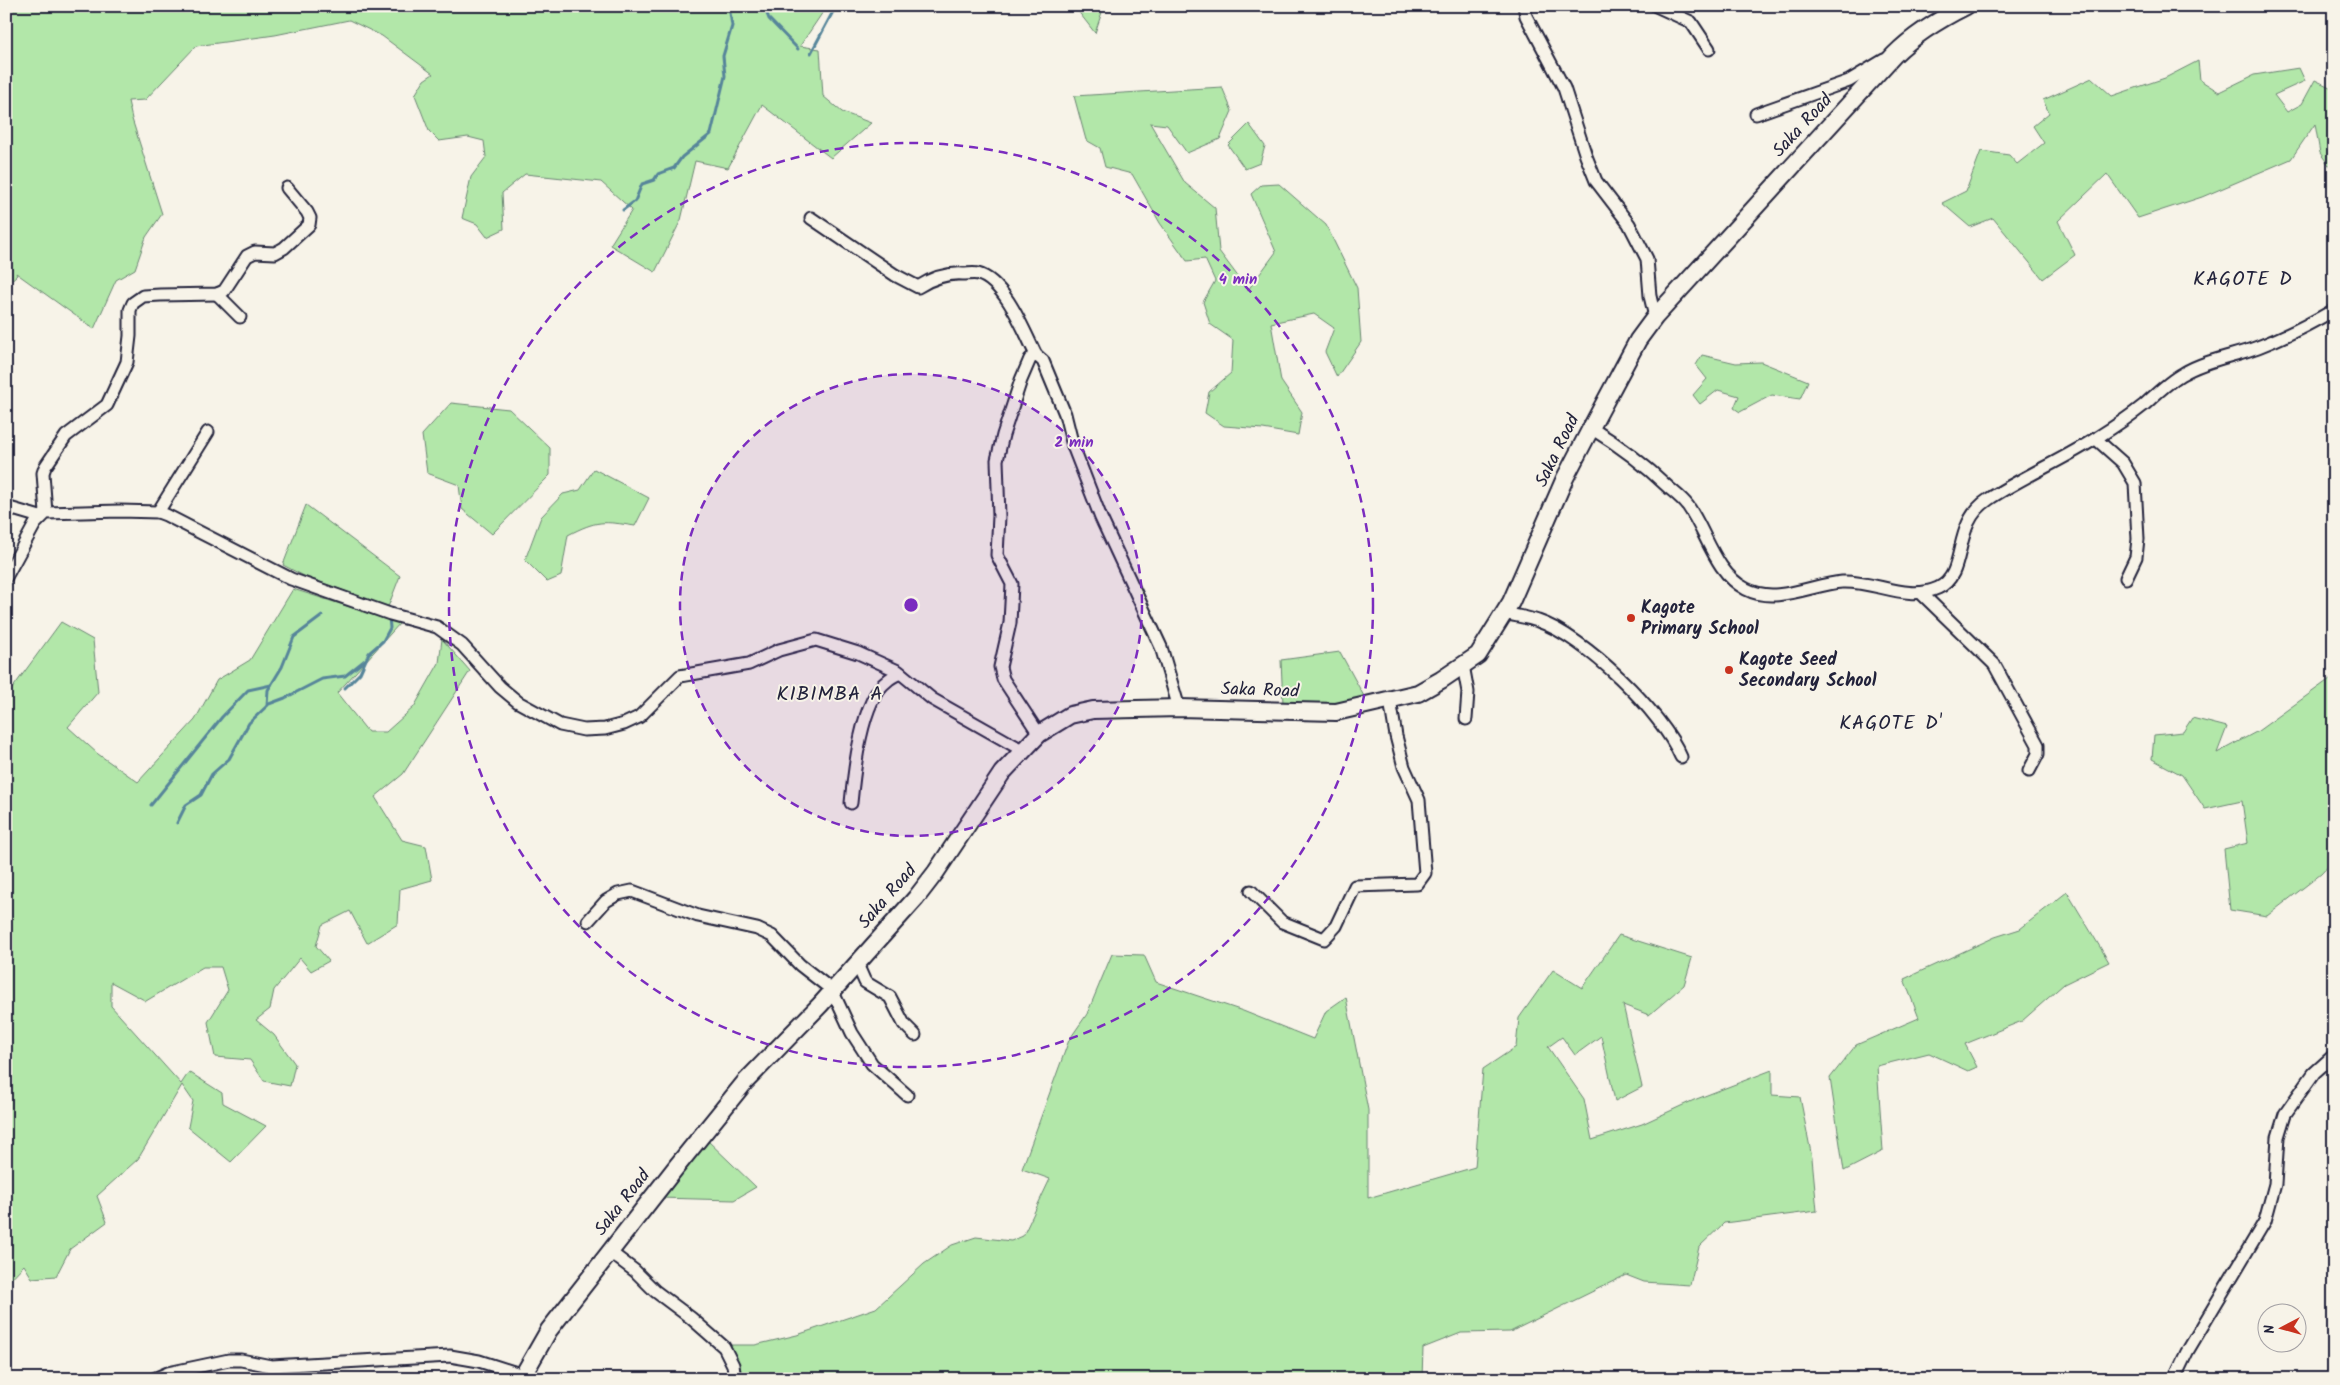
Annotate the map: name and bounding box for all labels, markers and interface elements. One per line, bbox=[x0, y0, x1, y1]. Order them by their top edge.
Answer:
street label: Saka Road bbox=[1766, 87, 1841, 164]
district label: KAGOTE D bbox=[2193, 264, 2293, 296]
text: 4 min bbox=[1219, 268, 1257, 292]
street label: Saka Road bbox=[1528, 409, 1589, 493]
text: 2 min bbox=[1054, 431, 1094, 455]
place label: Kagote Primary School bbox=[1641, 594, 1759, 644]
centre of rings bbox=[902, 596, 920, 614]
marker: Kagote Primary School bbox=[1625, 612, 1637, 624]
place label: Kagote Seed Secondary School bbox=[1739, 646, 1877, 696]
marker: Kagote Seed Secondary School bbox=[1723, 664, 1735, 676]
street label: Saka Road bbox=[1220, 675, 1301, 707]
district label: KIBIMBA A bbox=[777, 679, 883, 711]
district label: KAGOTE D' bbox=[1839, 708, 1943, 740]
street label: Saka Road bbox=[851, 857, 925, 936]
street label: Saka Road bbox=[588, 1162, 659, 1243]
north arrow bbox=[2258, 1302, 2308, 1352]
text: N bbox=[2259, 1324, 2281, 1335]

